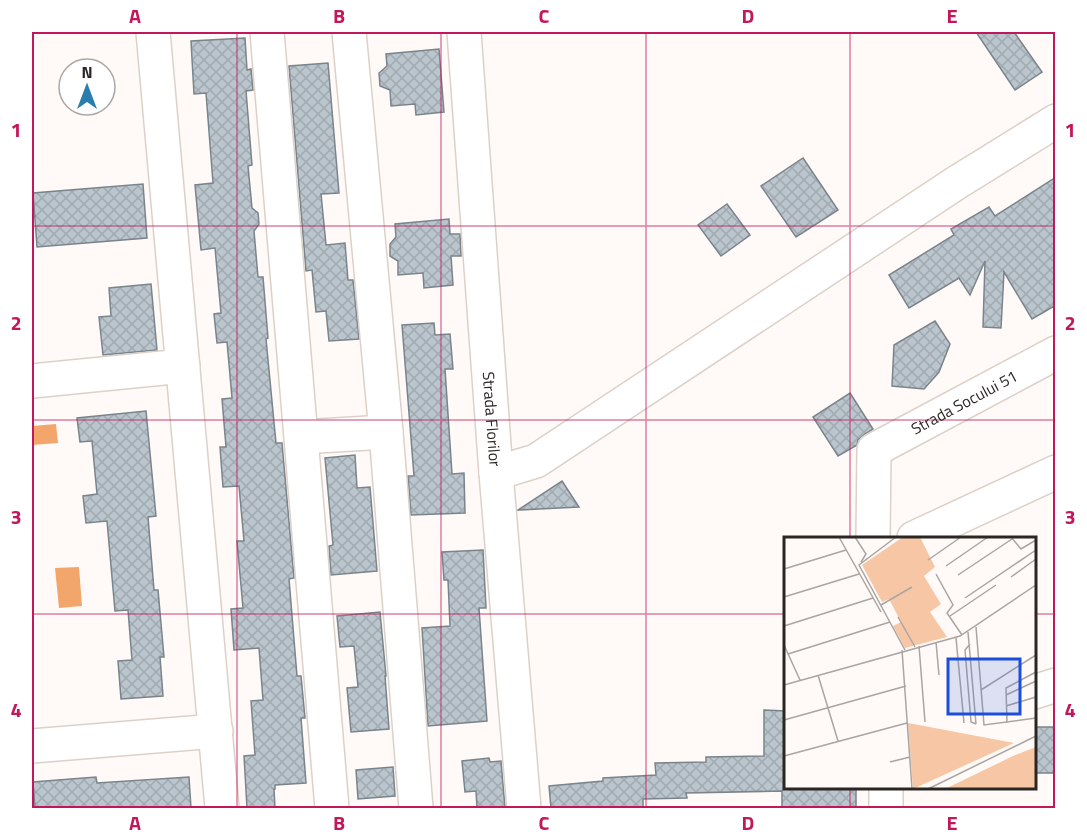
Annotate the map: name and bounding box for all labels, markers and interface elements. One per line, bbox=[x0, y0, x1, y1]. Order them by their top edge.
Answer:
text: A bbox=[129, 0, 141, 31]
text: B bbox=[333, 0, 345, 31]
text: C bbox=[539, 0, 550, 31]
text: D bbox=[742, 0, 754, 31]
text: E bbox=[946, 0, 958, 31]
north arrow bbox=[57, 57, 117, 117]
text: N bbox=[81, 60, 93, 84]
text: 1 bbox=[10, 114, 22, 145]
text: 1 bbox=[1064, 114, 1076, 145]
text: 2 bbox=[10, 307, 22, 338]
text: 2 bbox=[1064, 307, 1076, 338]
street label: Strada Socului 51 bbox=[906, 364, 1022, 440]
street label: Strada Florilor bbox=[477, 371, 508, 468]
text: 3 bbox=[10, 501, 22, 532]
text: 3 bbox=[1064, 501, 1076, 532]
inset map bbox=[784, 537, 1036, 789]
text: 4 bbox=[10, 694, 22, 725]
text: 4 bbox=[1064, 694, 1076, 725]
text: A bbox=[129, 807, 141, 838]
text: B bbox=[333, 807, 345, 838]
text: C bbox=[539, 807, 550, 838]
text: D bbox=[742, 807, 754, 838]
text: E bbox=[946, 807, 958, 838]

